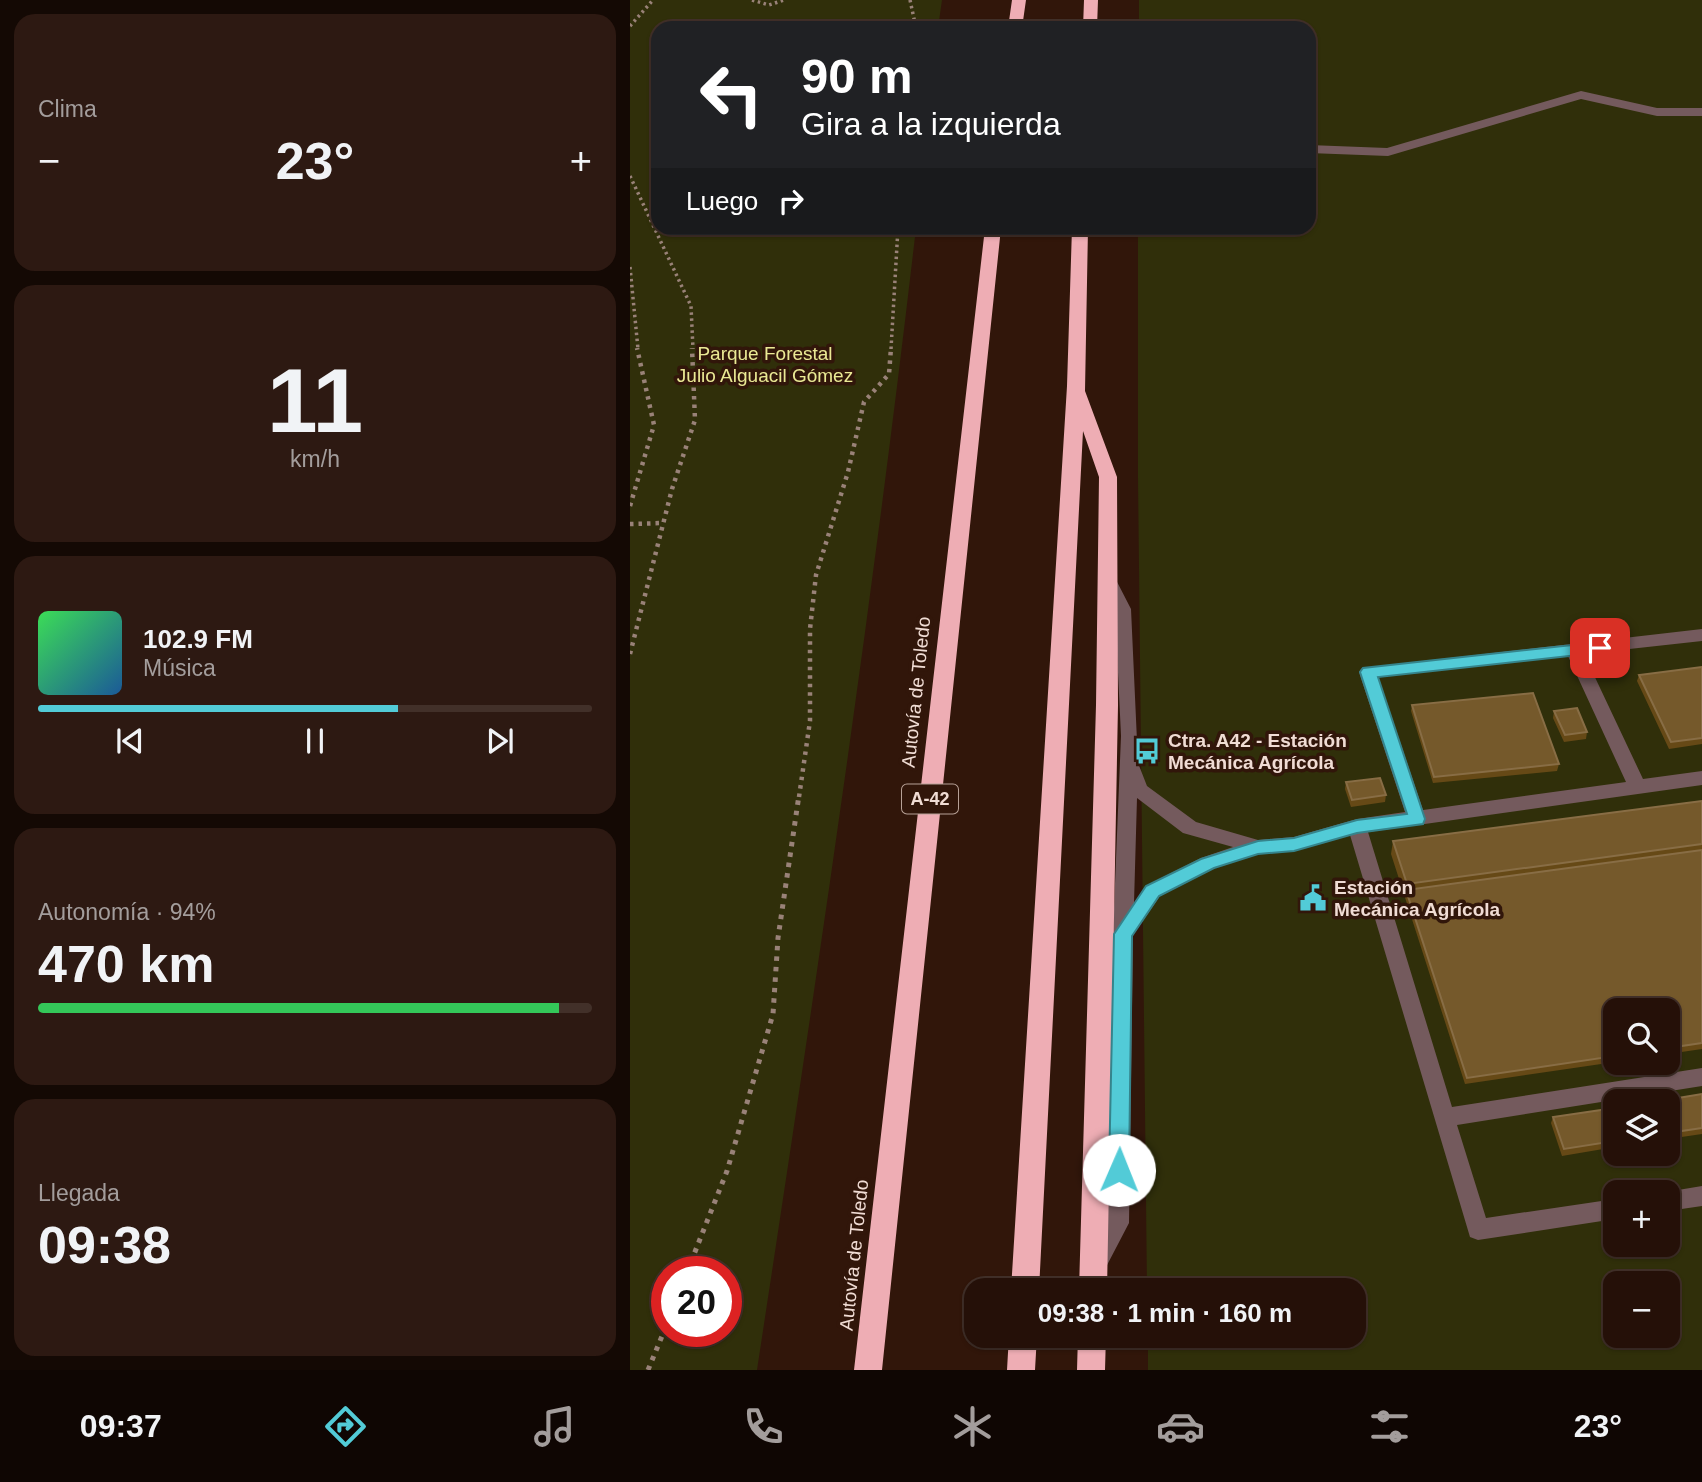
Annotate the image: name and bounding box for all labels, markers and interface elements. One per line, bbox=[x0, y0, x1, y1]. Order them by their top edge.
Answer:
icon: left bbox=[686, 49, 777, 140]
text: 90 m bbox=[801, 49, 913, 103]
text: Clima bbox=[38, 96, 97, 122]
text: Gira a la izquierda bbox=[801, 106, 1061, 142]
text: 23° bbox=[276, 132, 354, 190]
text: − bbox=[38, 140, 60, 182]
text: + bbox=[570, 140, 592, 182]
icon: right bbox=[772, 182, 810, 220]
text: Luego bbox=[686, 186, 758, 216]
park label: Parque Forestal Julio Alguacil Gómez bbox=[677, 343, 853, 386]
text: 11 bbox=[267, 350, 363, 451]
text: km/h bbox=[290, 446, 340, 472]
street label: Autovía de Toledo bbox=[898, 615, 934, 769]
pin bbox=[1570, 618, 1630, 678]
text: 102.9 FM bbox=[143, 624, 253, 654]
icon: arrive bbox=[1581, 629, 1619, 667]
text: Música bbox=[143, 655, 216, 681]
icon: previous bbox=[111, 722, 149, 760]
icon: pause bbox=[296, 722, 334, 760]
icon: next bbox=[481, 722, 519, 760]
place label: Ctra. A42 - Estación Mecánica Agrícola bbox=[1168, 730, 1347, 773]
bus stop icon: Ctra. A42 - Estación Mecánica Agrícola bbox=[1132, 736, 1162, 766]
road number: A-42 bbox=[902, 784, 958, 814]
place label: Estación Mecánica Agrícola bbox=[1334, 877, 1501, 920]
public building icon: Estación Mecánica Agrícola bbox=[1298, 883, 1328, 913]
text: Autonomía · 94% bbox=[38, 899, 216, 925]
text: 470 km bbox=[38, 935, 214, 993]
map controls bbox=[1603, 998, 1680, 1348]
button: search bbox=[1603, 998, 1680, 1075]
button: layers bbox=[1603, 1089, 1680, 1166]
position arrow bbox=[1082, 1133, 1156, 1207]
street label: Autovía de Toledo bbox=[836, 1178, 872, 1332]
text: Llegada bbox=[38, 1180, 120, 1206]
button: + bbox=[1603, 1180, 1680, 1257]
text: 09:38 bbox=[38, 1216, 171, 1274]
speed limit sign: 20 bbox=[651, 1256, 742, 1347]
button: − bbox=[1603, 1271, 1680, 1348]
text: 09:38 · 1 min · 160 m bbox=[1038, 1298, 1292, 1328]
icon: directions bbox=[321, 1402, 370, 1451]
icon: music bbox=[530, 1402, 579, 1451]
icon: phone bbox=[739, 1402, 788, 1451]
icon: climate bbox=[948, 1402, 997, 1451]
icon: car bbox=[1156, 1402, 1205, 1451]
icon: filters bbox=[1365, 1402, 1414, 1451]
text: 09:37 bbox=[80, 1408, 162, 1444]
text: 23° bbox=[1574, 1408, 1622, 1444]

